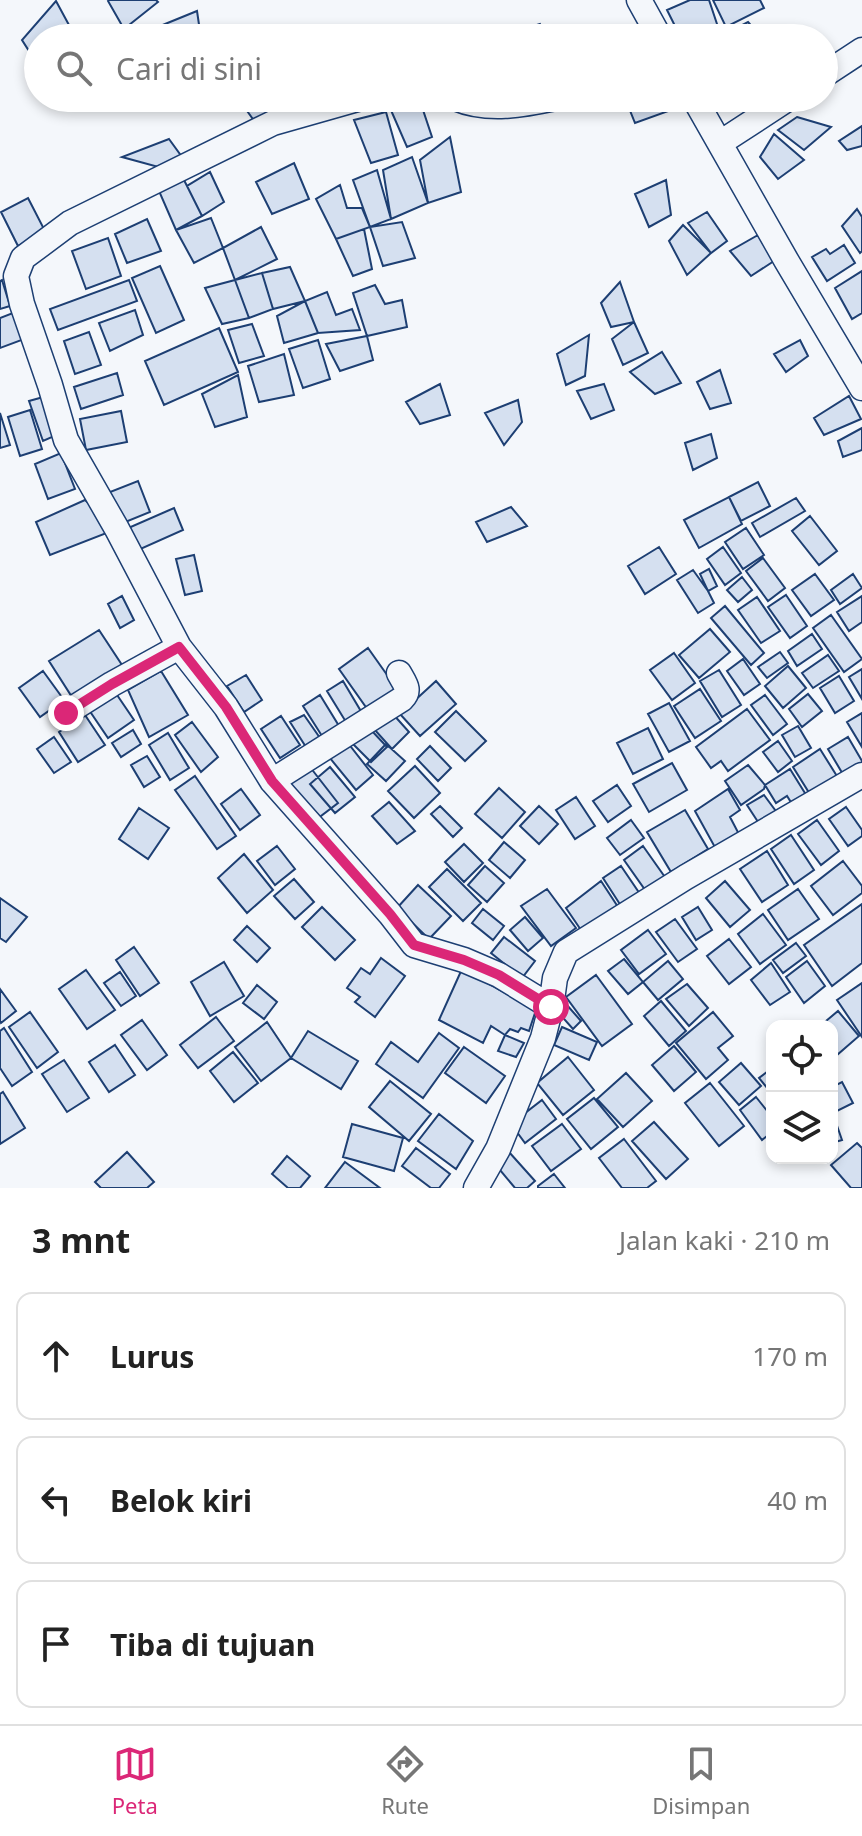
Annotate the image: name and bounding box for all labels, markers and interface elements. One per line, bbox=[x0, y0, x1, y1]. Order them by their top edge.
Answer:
search box bbox=[24, 24, 838, 112]
icon: search bbox=[52, 46, 96, 90]
text: Cari di sini bbox=[116, 48, 262, 89]
route end bbox=[48, 695, 84, 731]
route start bbox=[533, 989, 569, 1025]
map controls bbox=[766, 1020, 838, 1164]
button: locate bbox=[766, 1020, 838, 1092]
button: layers bbox=[766, 1092, 838, 1164]
text: 3 mnt bbox=[32, 1217, 130, 1263]
text: Jalan kaki · 210 m bbox=[619, 1222, 830, 1258]
icon: ahead bbox=[34, 1334, 78, 1378]
text: Lurus bbox=[110, 1336, 194, 1377]
text: 170 m bbox=[752, 1338, 828, 1374]
icon: left bbox=[34, 1478, 78, 1522]
text: Belok kiri bbox=[110, 1480, 252, 1521]
text: 40 m bbox=[767, 1482, 828, 1518]
icon: arrive bbox=[34, 1622, 78, 1666]
text: Tiba di tujuan bbox=[110, 1624, 315, 1665]
tab: Peta bbox=[112, 1742, 158, 1820]
tab: Rute bbox=[381, 1742, 429, 1820]
tab: Disimpan bbox=[652, 1742, 750, 1820]

